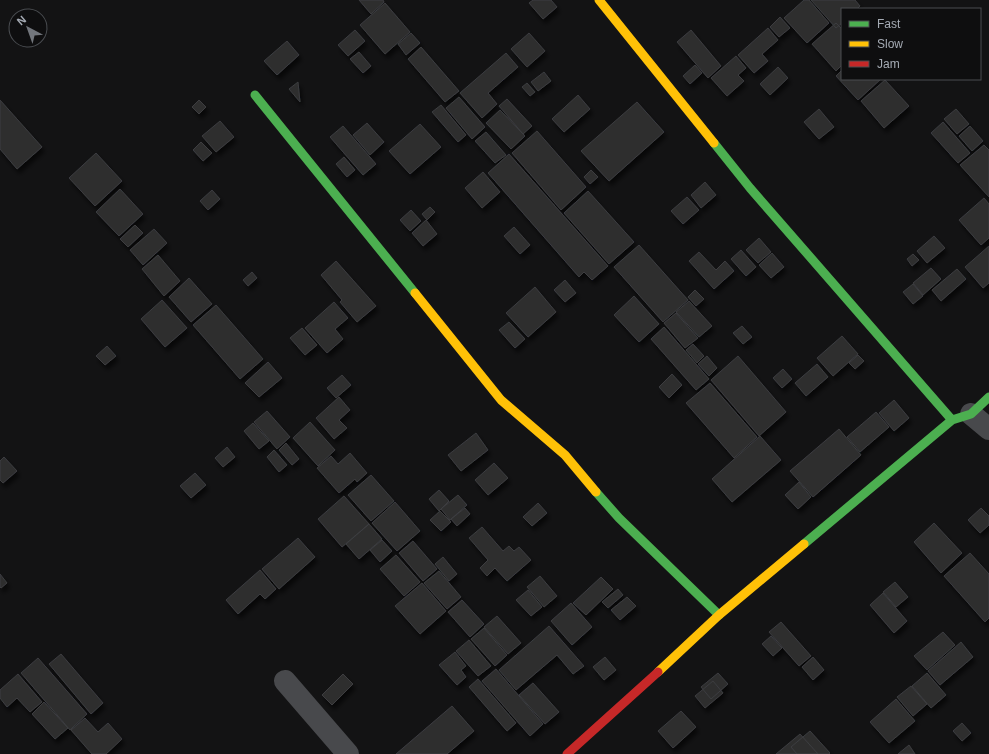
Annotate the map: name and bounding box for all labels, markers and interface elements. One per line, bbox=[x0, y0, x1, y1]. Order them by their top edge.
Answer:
north arrow bbox=[8, 8, 48, 48]
legend bbox=[841, 8, 981, 80]
text: N bbox=[15, 13, 28, 28]
text: Fast bbox=[877, 17, 901, 31]
text: Slow bbox=[877, 37, 903, 51]
text: Jam bbox=[877, 57, 900, 71]

